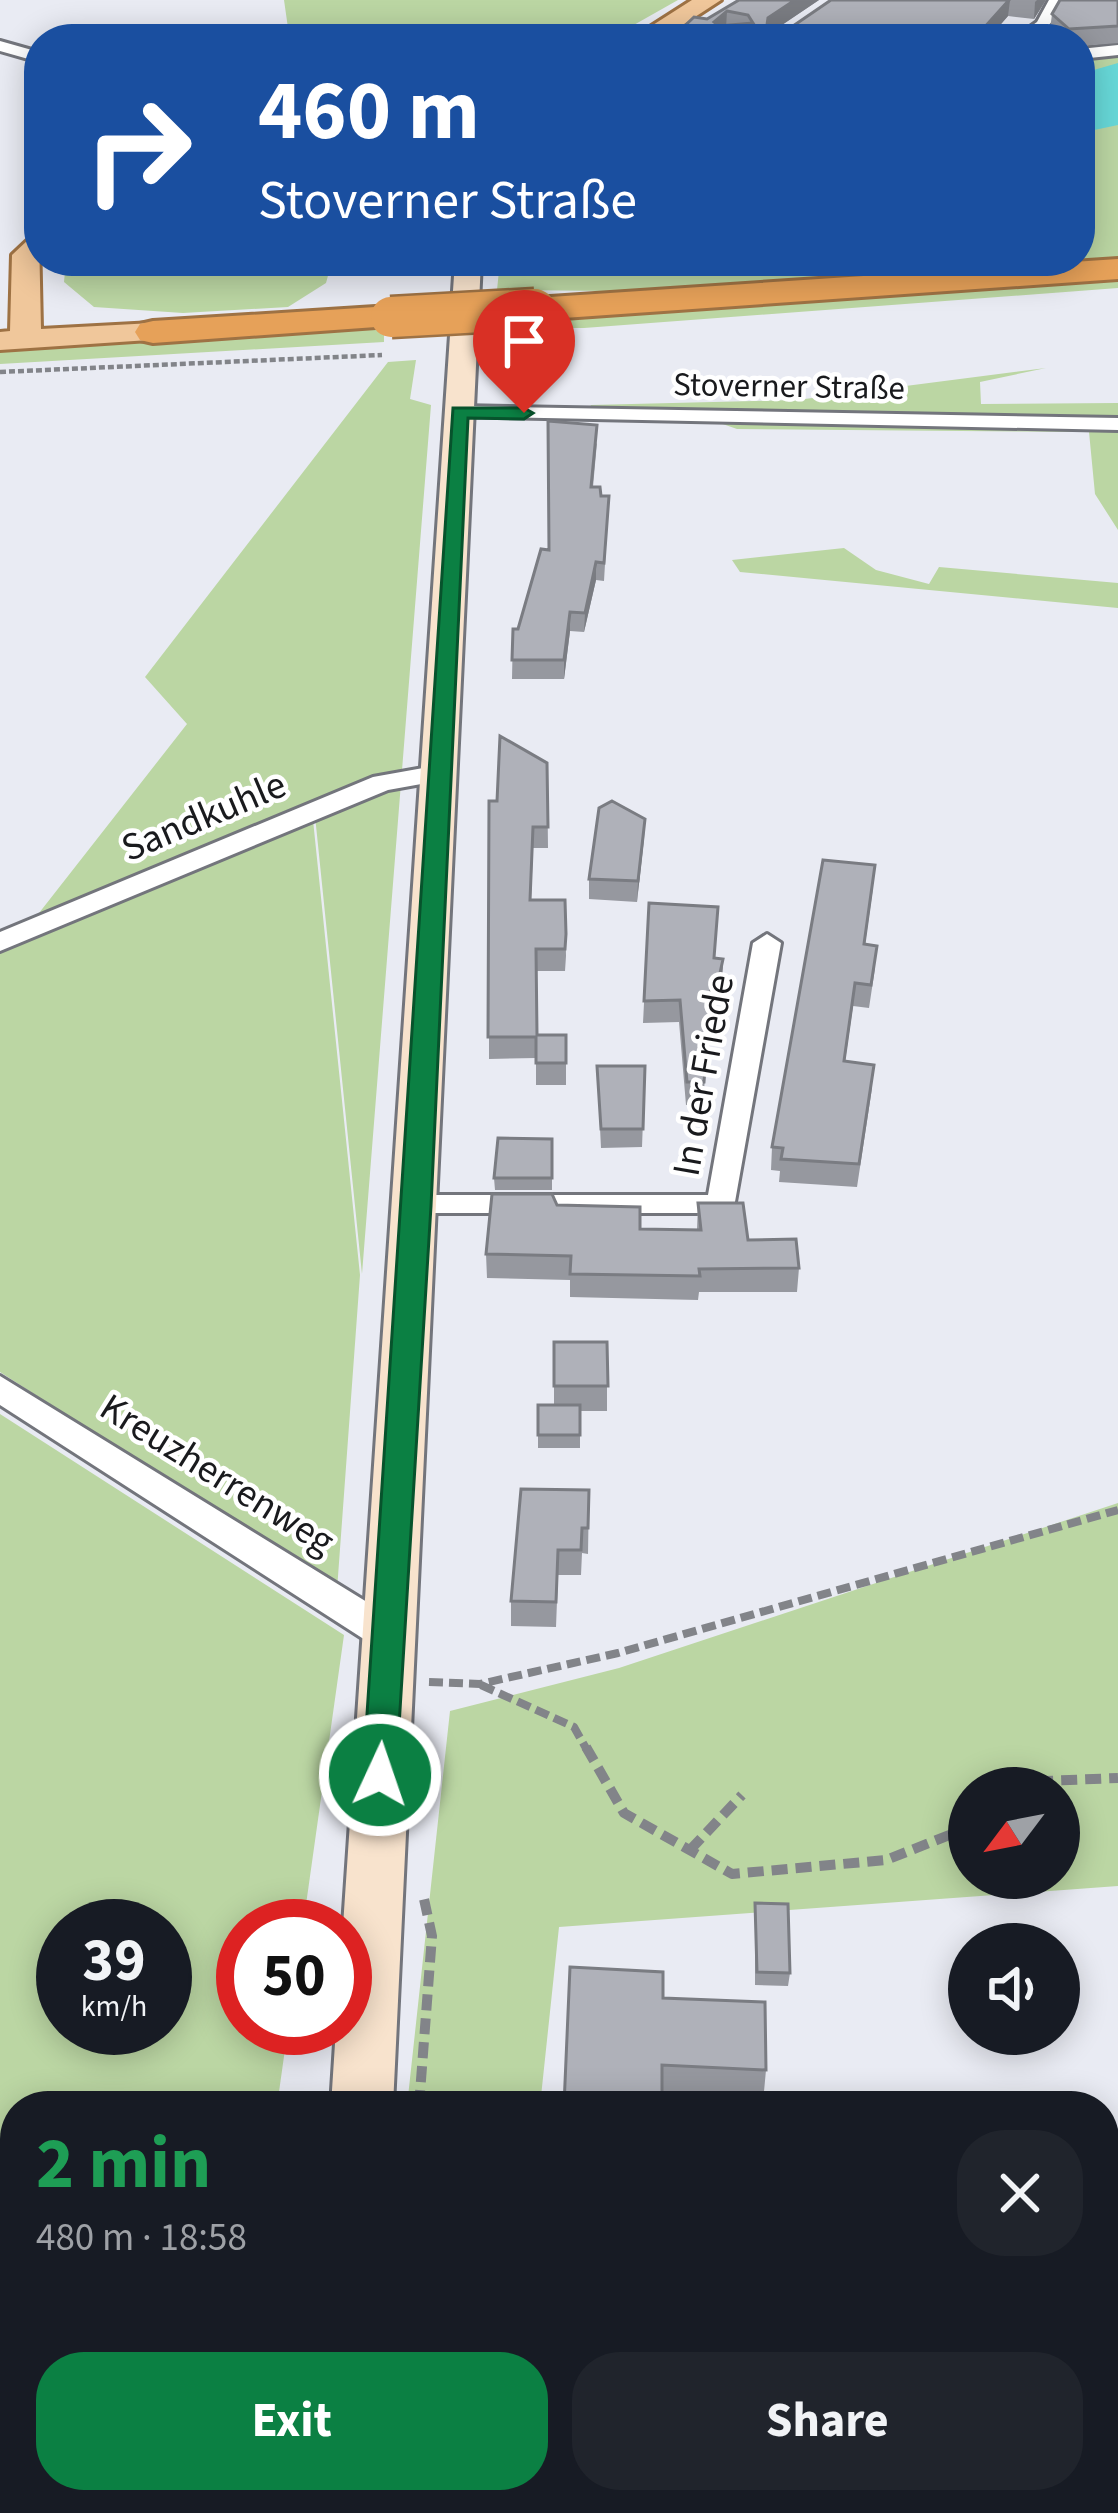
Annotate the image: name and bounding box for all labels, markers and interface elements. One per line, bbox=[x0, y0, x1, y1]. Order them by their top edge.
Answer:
text: 460 m bbox=[258, 52, 480, 172]
icon: right bbox=[60, 72, 216, 228]
text: Stoverner Straße bbox=[258, 163, 637, 240]
pin bbox=[473, 290, 575, 413]
icon: arrive bbox=[491, 308, 557, 374]
street label: Stoverner Straße bbox=[673, 361, 905, 412]
street label: Sandkuhle bbox=[113, 757, 295, 877]
street label: In der Friede bbox=[659, 970, 749, 1180]
street label: Kreuzherrenweg bbox=[89, 1380, 345, 1569]
position arrow bbox=[317, 1712, 443, 1838]
north arrow bbox=[948, 1767, 1080, 1899]
map controls bbox=[948, 1767, 1080, 2055]
speed limit sign: 50 bbox=[216, 1899, 372, 2055]
text: 39 bbox=[82, 1919, 146, 2004]
button: sound bbox=[948, 1923, 1080, 2055]
text: km/h bbox=[81, 1985, 147, 2028]
text: 2 min bbox=[36, 2113, 211, 2216]
button: close bbox=[957, 2130, 1083, 2256]
text: 480 m · 18:58 bbox=[36, 2210, 247, 2266]
button: Exit bbox=[36, 2352, 548, 2490]
button: Share bbox=[572, 2352, 1083, 2490]

